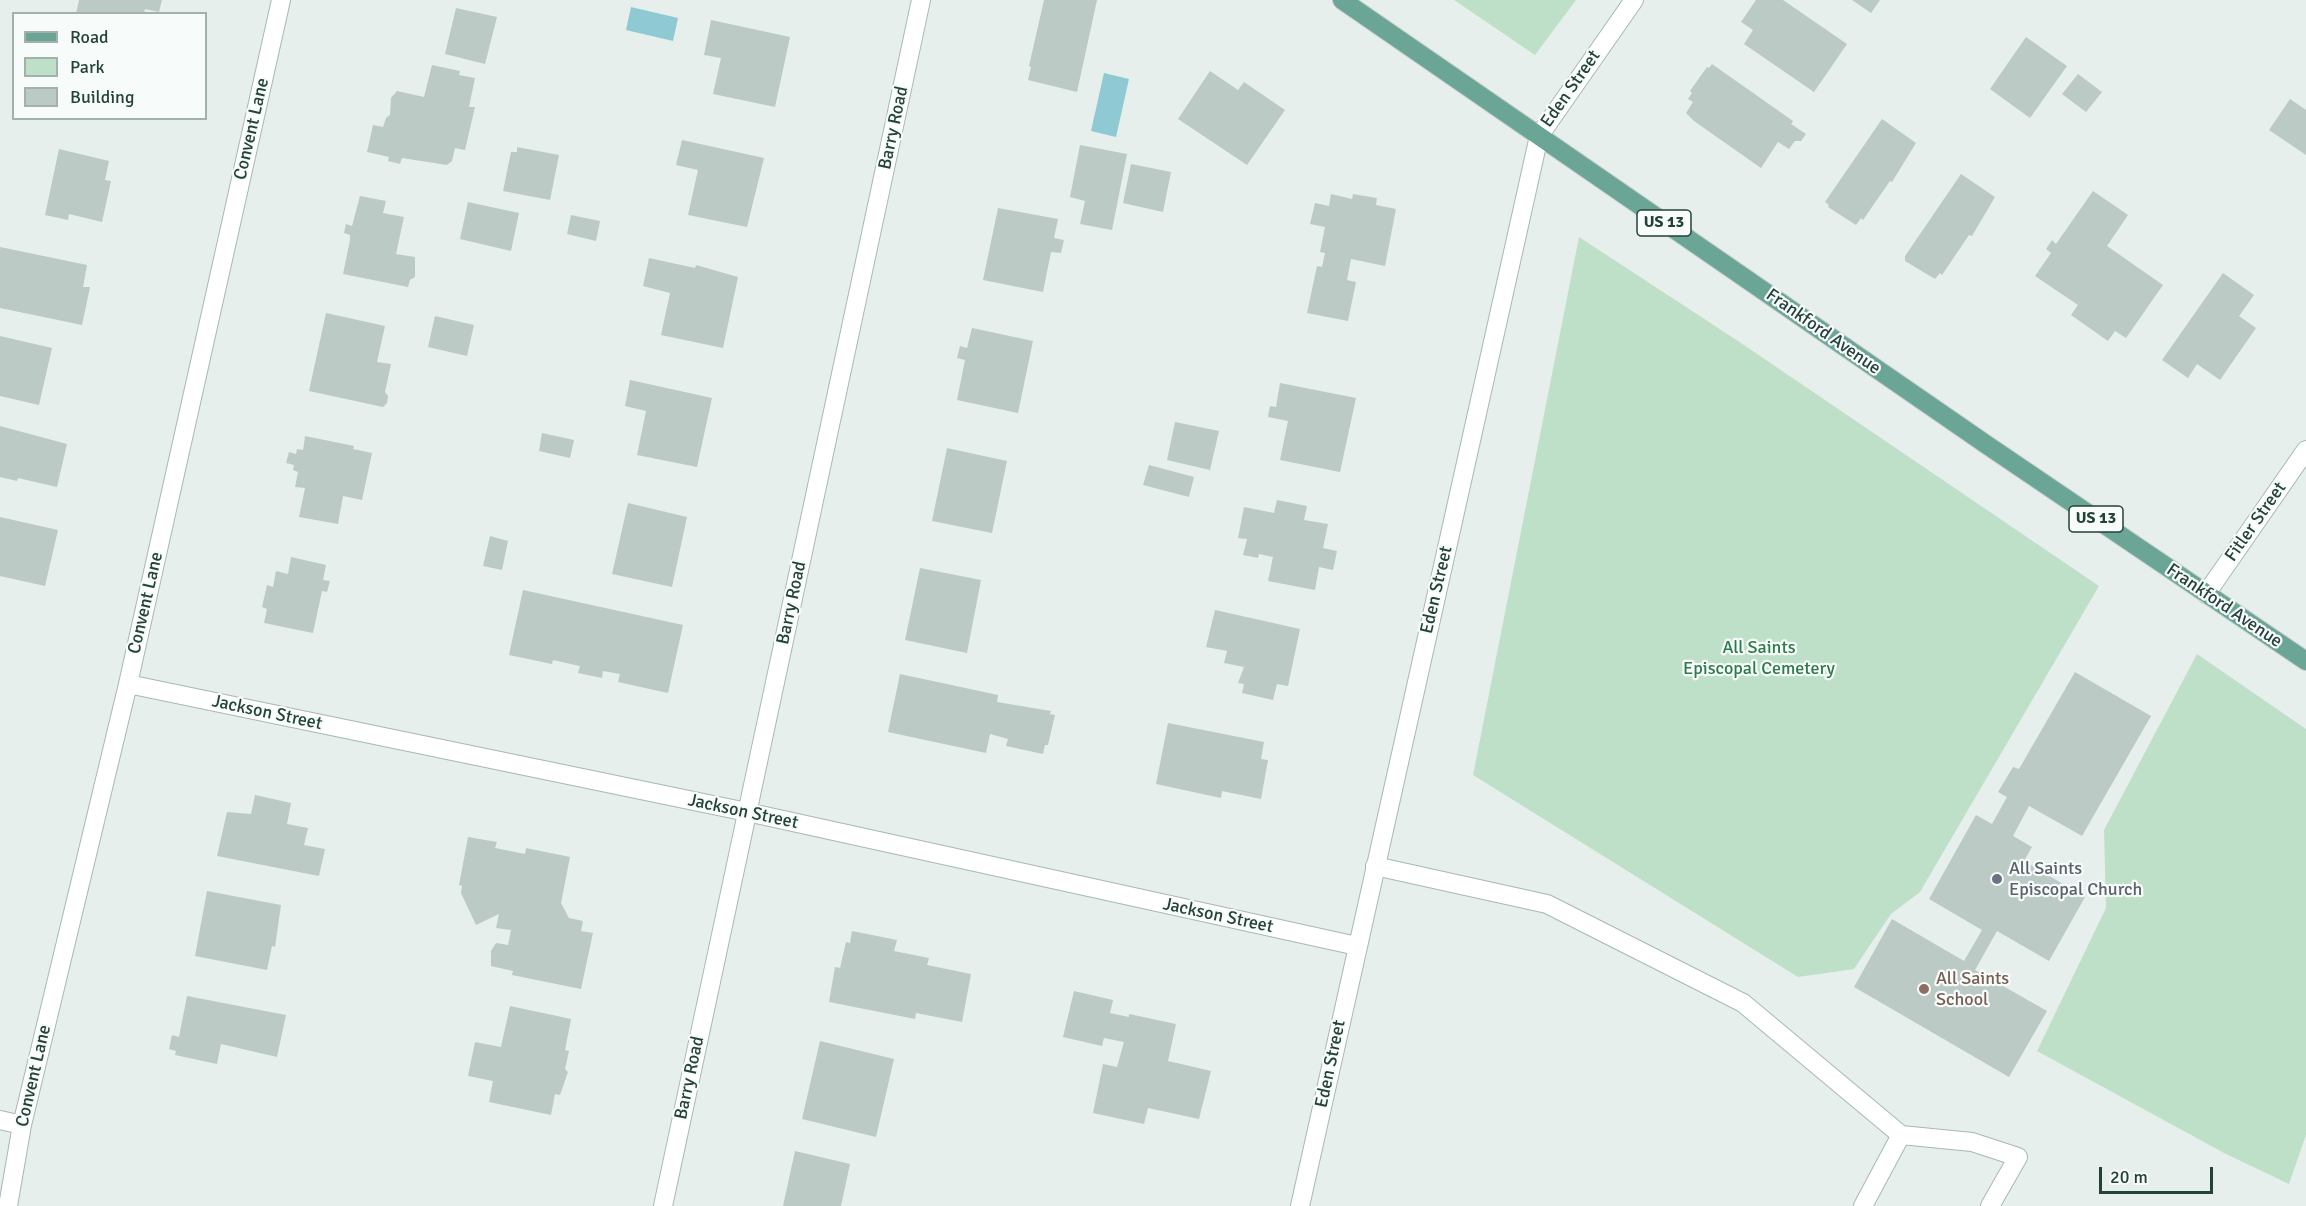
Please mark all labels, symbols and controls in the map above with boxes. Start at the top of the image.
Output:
legend [12,12,207,120]
text: Road [70,26,109,48]
street label: Eden Street [1537,46,1605,132]
text: Park [70,56,105,78]
street label: Convent Lane [230,76,274,182]
street label: Barry Road [875,84,913,172]
text: Building [70,86,134,108]
road number: US 13 [1637,210,1691,236]
street label: Frankford Avenue [1762,284,1884,380]
street label: Fitler Street [2221,478,2291,566]
road number: US 13 [2069,506,2123,532]
street label: Eden Street [1416,544,1458,636]
street label: Convent Lane [124,550,168,656]
street label: Barry Road [773,559,811,647]
street label: Frankford Avenue [2162,559,2286,653]
park label: All Saints Episcopal Cemetery [1683,637,1835,680]
street label: Jackson Street [210,691,324,735]
street label: Jackson Street [686,790,800,834]
place label: All Saints Episcopal Church [2009,858,2142,900]
marker: All Saints Episcopal Church [1990,872,2004,886]
street label: Jackson Street [1161,894,1275,938]
place label: All Saints School [1936,968,2009,1010]
marker: All Saints School [1917,982,1931,996]
street label: Eden Street [1311,1018,1351,1110]
street label: Convent Lane [12,1023,56,1129]
street label: Barry Road [671,1034,709,1122]
scale bar [2102,1155,2216,1193]
text: 20 m [2110,1166,2148,1188]

